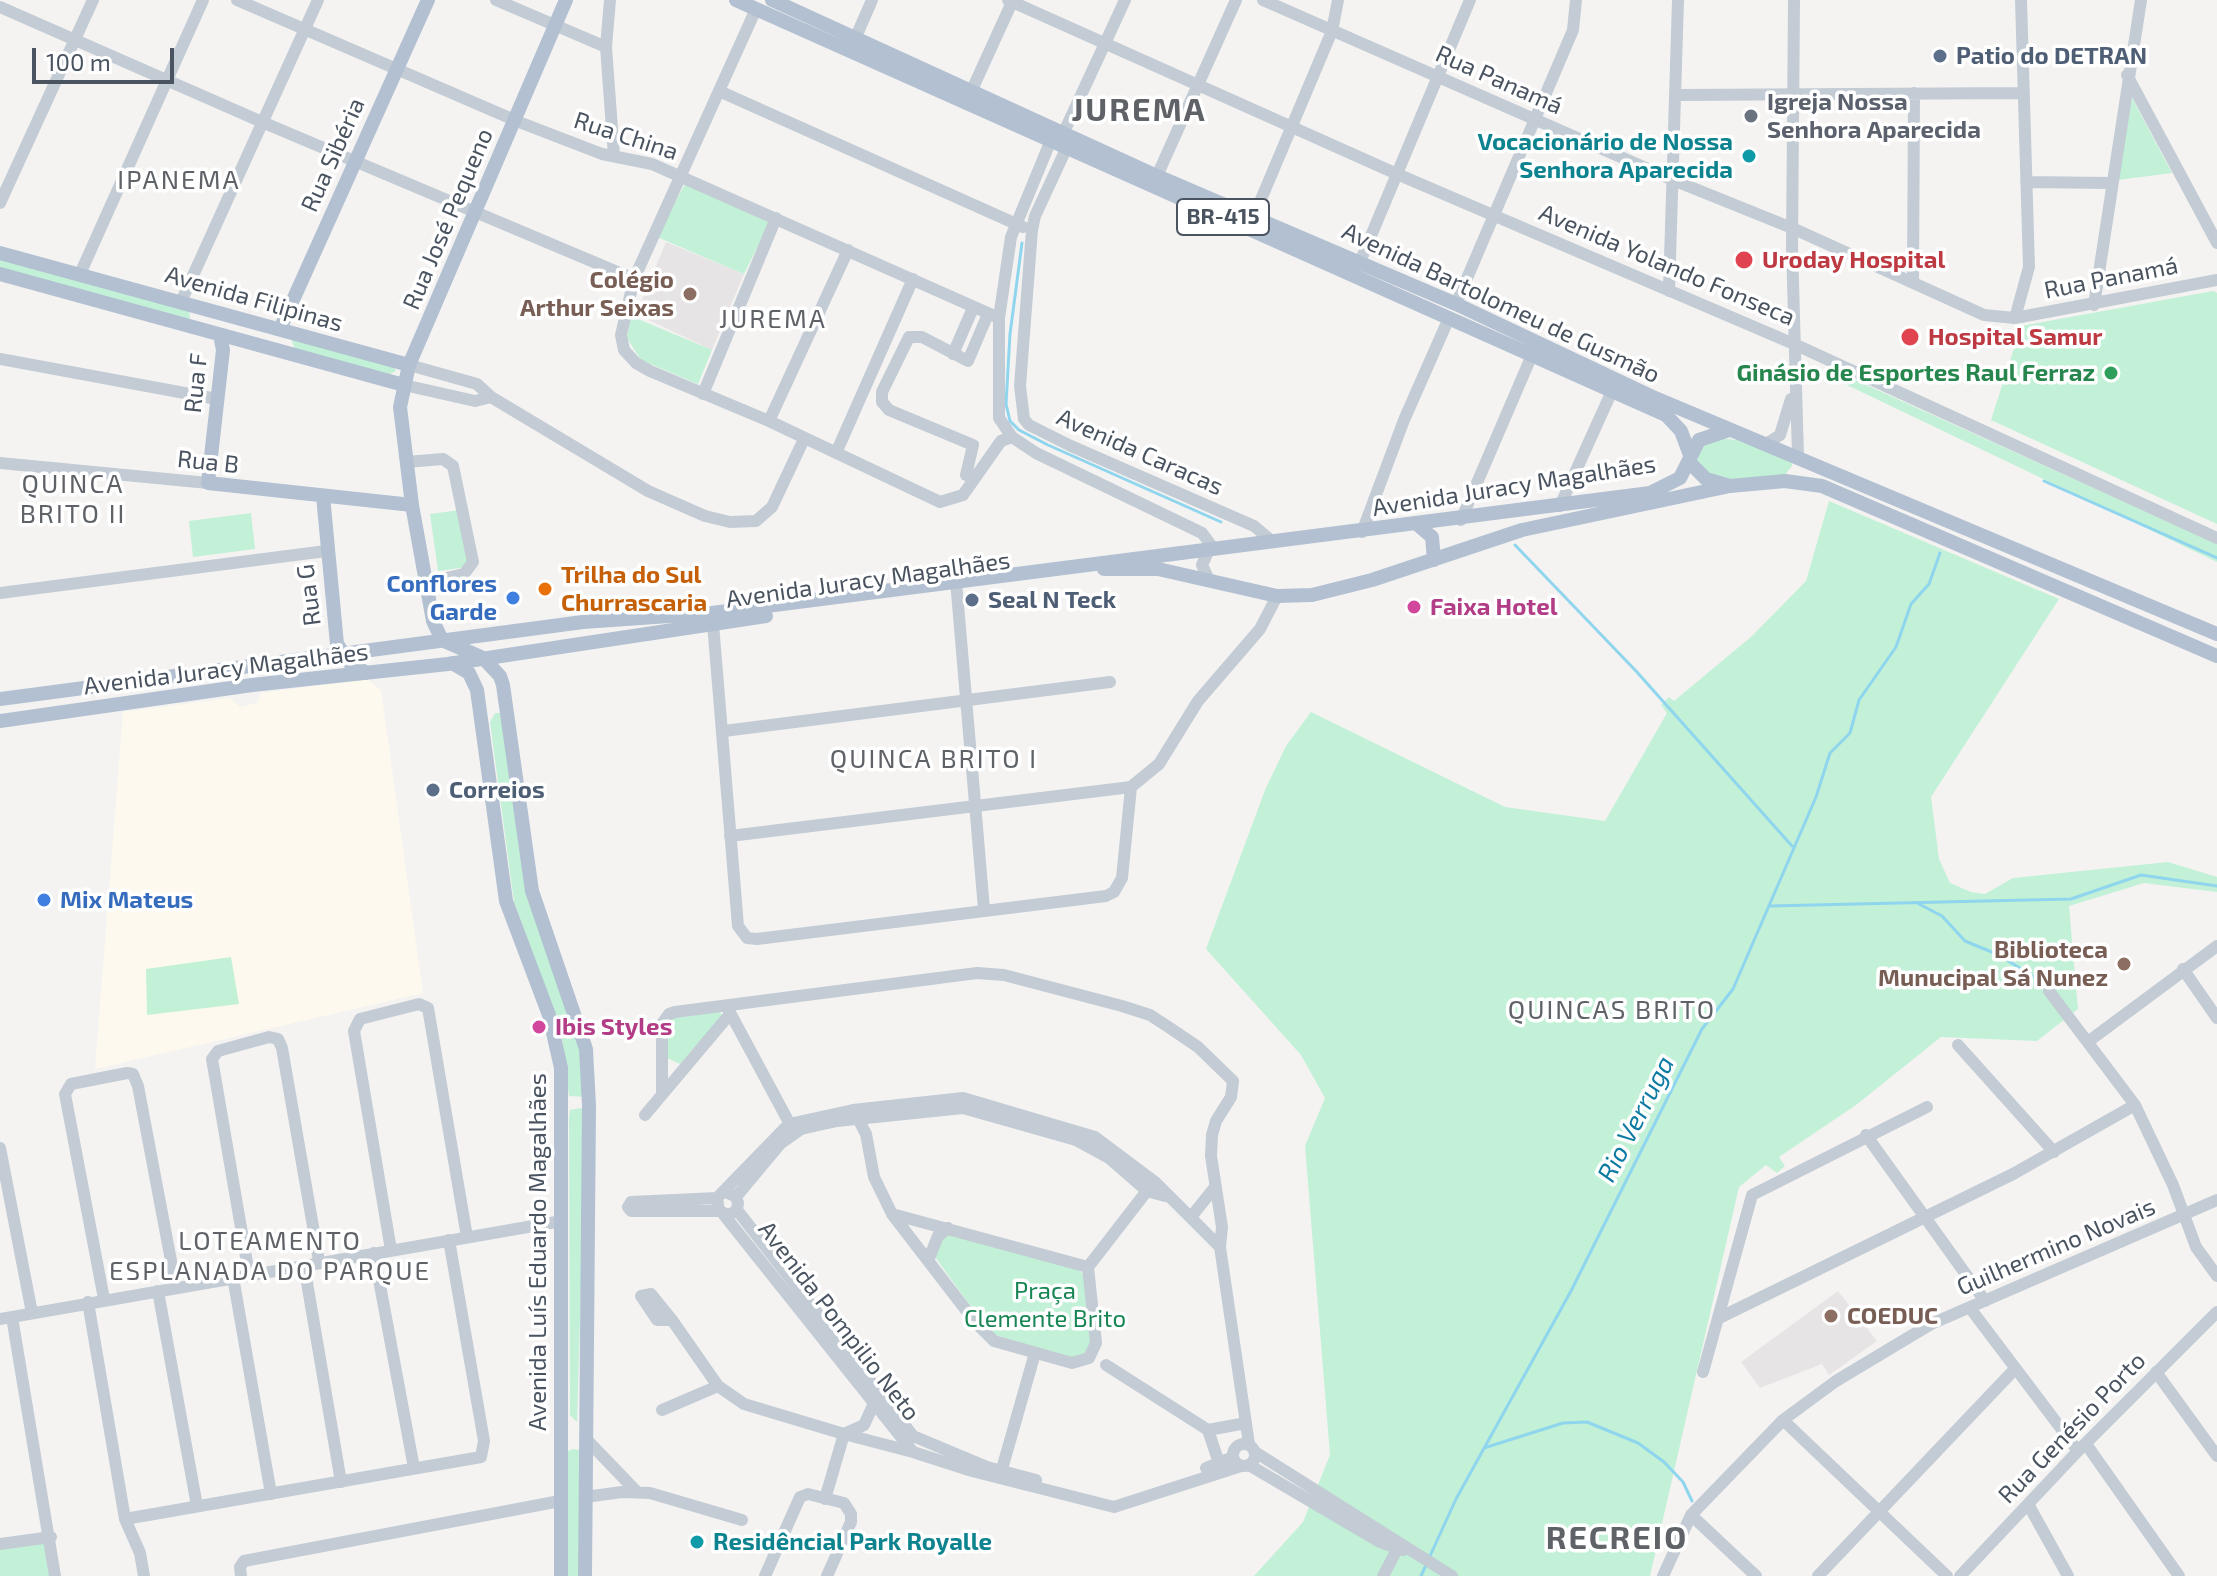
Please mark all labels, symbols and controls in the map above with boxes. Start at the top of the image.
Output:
scale bar [36,32,178,82]
street label: Rua Panamá [1431,39,1567,121]
place label: Patio do DETRAN [1956,42,2147,70]
text: 100 m [46,47,111,76]
marker: Patio do DETRAN [1931,47,1949,65]
place label: Igreja Nossa Senhora Aparecida [1767,88,1981,144]
district label: JUREMA [1071,91,1207,129]
street label: Rua Sibéria [295,94,371,216]
street label: Rua China [570,106,682,166]
marker: Igreja Nossa Senhora Aparecida [1742,107,1760,125]
street label: Rua José Pequeno [397,124,499,314]
place label: Vocacionário de Nossa Senhora Aparecida [1477,128,1733,184]
marker: Vocacionário de Nossa Senhora Aparecida [1740,147,1758,165]
district label: IPANEMA [117,164,241,196]
street label: Avenida Yolando Fonseca [1535,198,1799,332]
road number: BR-415 [1177,199,1269,235]
street label: Avenida Bartolomeu de Gusmão [1338,217,1664,389]
place label: Uroday Hospital [1762,246,1945,274]
marker: Uroday Hospital [1733,249,1755,271]
street label: Rua Panamá [2042,251,2180,305]
street label: Avenida Filipinas [162,260,346,338]
place label: Colégio Arthur Seixas [520,266,674,322]
marker: Colégio Arthur Seixas [681,285,699,303]
district label: JUREMA [719,303,827,335]
place label: Hospital Samur [1928,323,2102,351]
marker: Hospital Samur [1899,326,1921,348]
street label: Rua F [179,352,213,414]
place label: Ginásio de Esportes Raul Ferraz [1736,359,2095,387]
marker: Ginásio de Esportes Raul Ferraz [2102,364,2120,382]
street label: Avenida Caracas [1052,402,1228,502]
street label: Rua B [176,444,240,480]
street label: Avenida Juracy Magalhães [1370,449,1658,523]
district label: QUINCA BRITO II [20,468,126,530]
street label: Avenida Juracy Magalhães [724,546,1012,614]
place label: Trilha do Sul Churrascaria [561,561,707,617]
street label: Rua G [291,562,327,628]
place label: Conflores Garde [387,570,497,626]
marker: Trilha do Sul Churrascaria [536,580,554,598]
place label: Seal N Teck [988,586,1116,614]
marker: Conflores Garde [504,589,522,607]
marker: Seal N Teck [963,591,981,609]
place label: Faixa Hotel [1430,593,1558,621]
marker: Faixa Hotel [1405,598,1423,616]
street label: Avenida Juracy Magalhães [82,637,370,701]
district label: QUINCA BRITO I [830,743,1038,775]
place label: Correios [449,776,545,804]
marker: Correios [424,781,442,799]
place label: Mix Mateus [60,886,193,914]
marker: Mix Mateus [35,891,53,909]
place label: Biblioteca Munucipal Sá Nunez [1878,936,2108,992]
marker: Biblioteca Munucipal Sá Nunez [2115,955,2133,973]
district label: QUINCAS BRITO [1508,994,1716,1026]
place label: Ibis Styles [555,1013,672,1041]
marker: Ibis Styles [530,1018,548,1036]
water label: Rio Verruga [1591,1051,1681,1187]
street label: Avenida Luís Eduardo Magalhães [524,1073,552,1431]
street label: Guilhermino Novais [1953,1192,2159,1302]
street label: Avenida Pompilio Neto [752,1215,926,1427]
district label: LOTEAMENTO ESPLANADA DO PARQUE [109,1225,431,1286]
park label: Praça Clemente Brito [964,1277,1126,1333]
place label: COEDUC [1847,1302,1938,1330]
marker: COEDUC [1822,1307,1840,1325]
street label: Rua Genésio Porto [1993,1346,2151,1510]
district label: RECREIO [1546,1519,1688,1557]
place label: Residêncial Park Royalle [713,1528,992,1556]
marker: Residêncial Park Royalle [688,1533,706,1551]

